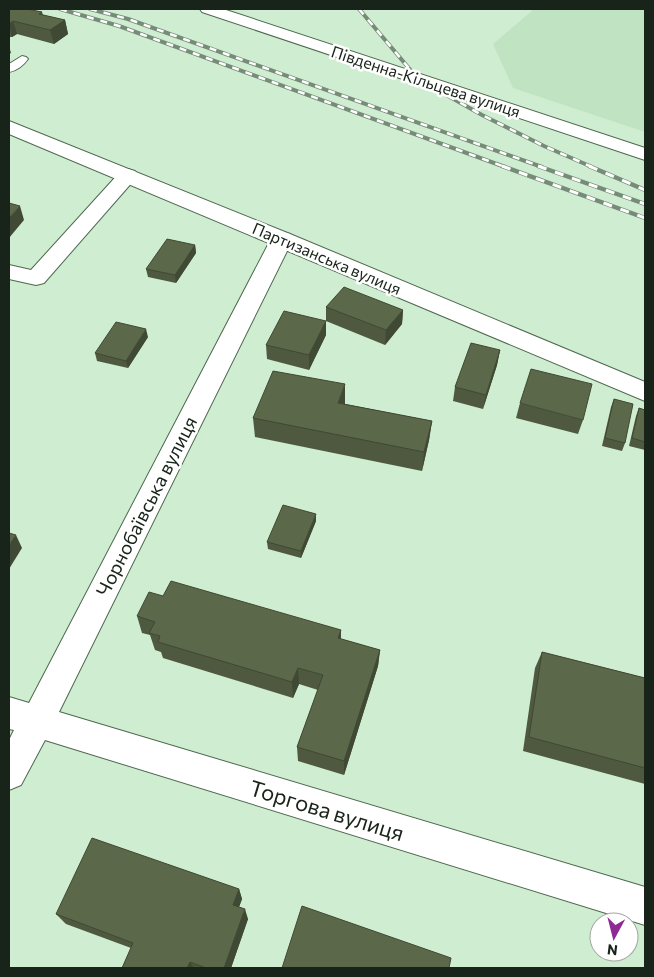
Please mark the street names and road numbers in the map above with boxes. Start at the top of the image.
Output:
street label: Південна-Кільцева вулиця [329,41,523,121]
street label: Партизанська вулиця [250,218,404,298]
street label: Чорнобаївська вулиця [91,412,201,600]
street label: Торгова вулиця [246,774,408,846]

